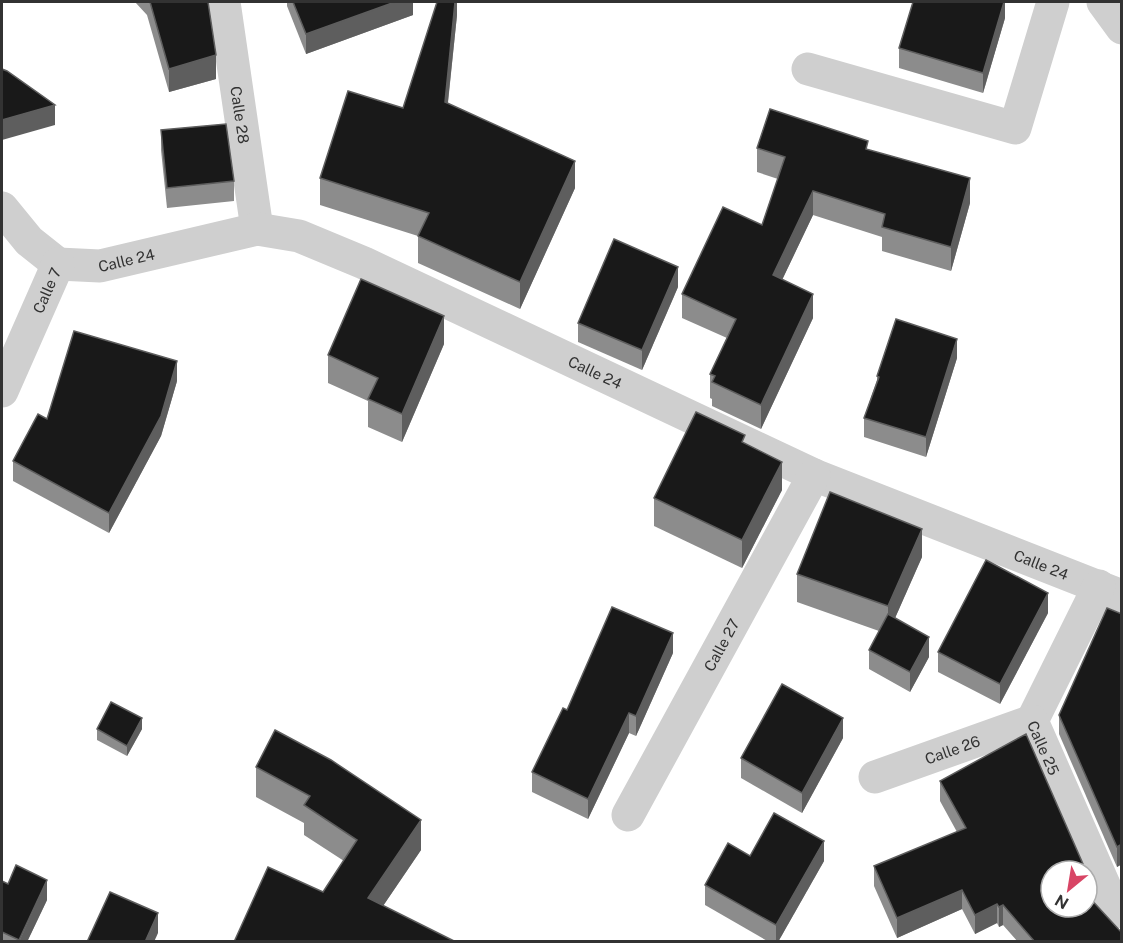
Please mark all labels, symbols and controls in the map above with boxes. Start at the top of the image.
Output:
street label: Calle 28 [228,85,253,145]
street label: Calle 24 [96,245,156,275]
street label: Calle 7 [29,265,64,316]
street label: Calle 24 [566,352,625,392]
street label: Calle 24 [1011,546,1071,583]
street label: Calle 27 [700,616,742,674]
street label: Calle 25 [1024,718,1063,778]
street label: Calle 26 [922,732,982,767]
north arrow [1039,859,1099,919]
text: N [1052,890,1072,913]

